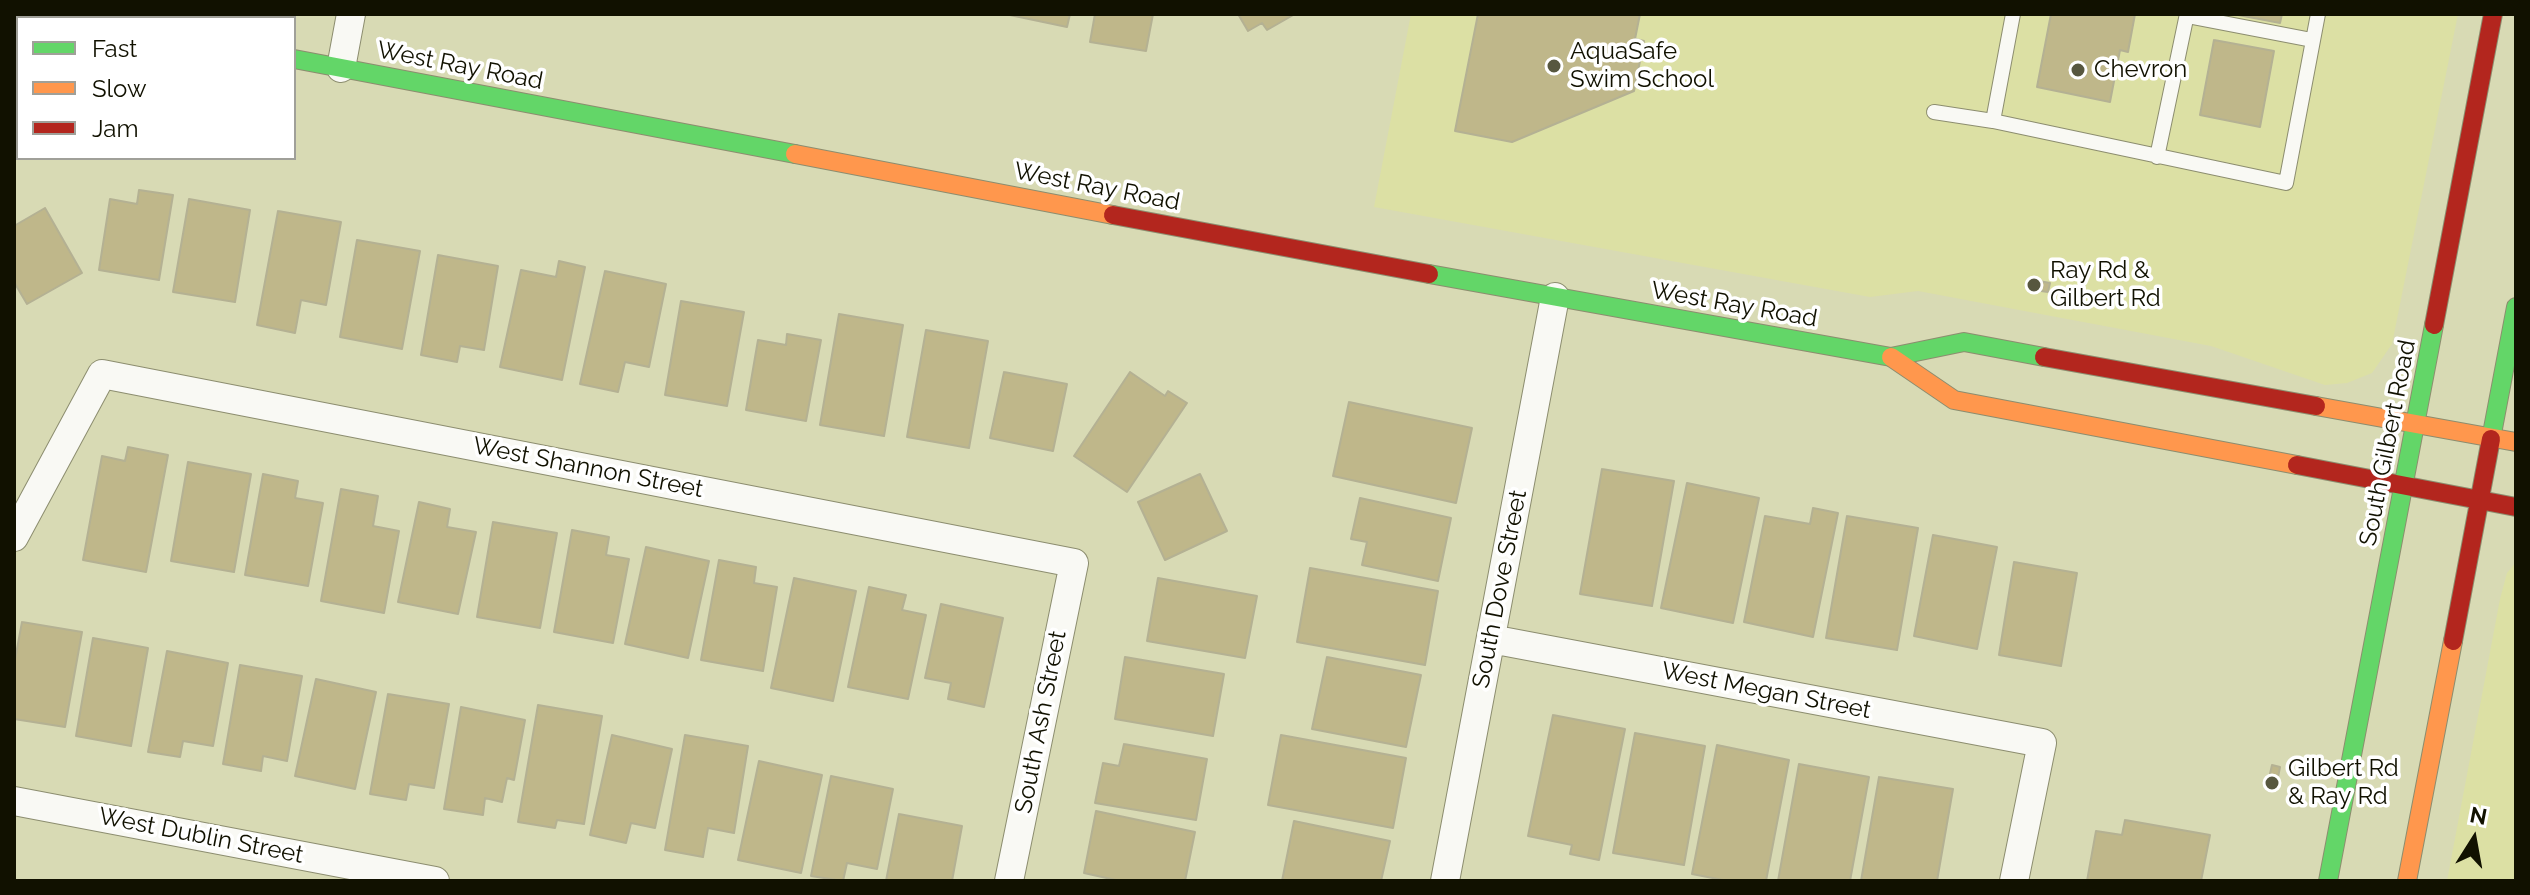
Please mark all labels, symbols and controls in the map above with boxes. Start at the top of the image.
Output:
legend [16,16,296,160]
text: Fast [92,34,137,63]
street label: West Ray Road [375,36,545,96]
place label: AquaSafe Swim School [1570,38,1714,94]
place label: Chevron [2094,56,2187,84]
marker: AquaSafe Swim School [1545,57,1563,75]
marker: Chevron [2069,61,2087,79]
text: Slow [92,74,146,103]
text: Jam [92,114,138,143]
street label: West Ray Road [1012,157,1182,217]
place label: Ray Rd & Gilbert Rd [2050,257,2161,313]
street label: West Ray Road [1649,276,1819,334]
marker: Ray Rd & Gilbert Rd [2025,276,2043,294]
street label: South Gilbert Road [2354,338,2422,548]
street label: West Shannon Street [470,432,706,504]
street label: South Dove Street [1467,487,1533,691]
street label: South Ash Street [1009,628,1073,816]
street label: West Megan Street [1659,657,1873,725]
place label: Gilbert Rd & Ray Rd [2288,755,2399,811]
marker: Gilbert Rd & Ray Rd [2263,774,2281,792]
north arrow [2434,799,2514,879]
text: N [2468,801,2489,830]
street label: West Dublin Street [96,802,306,870]

